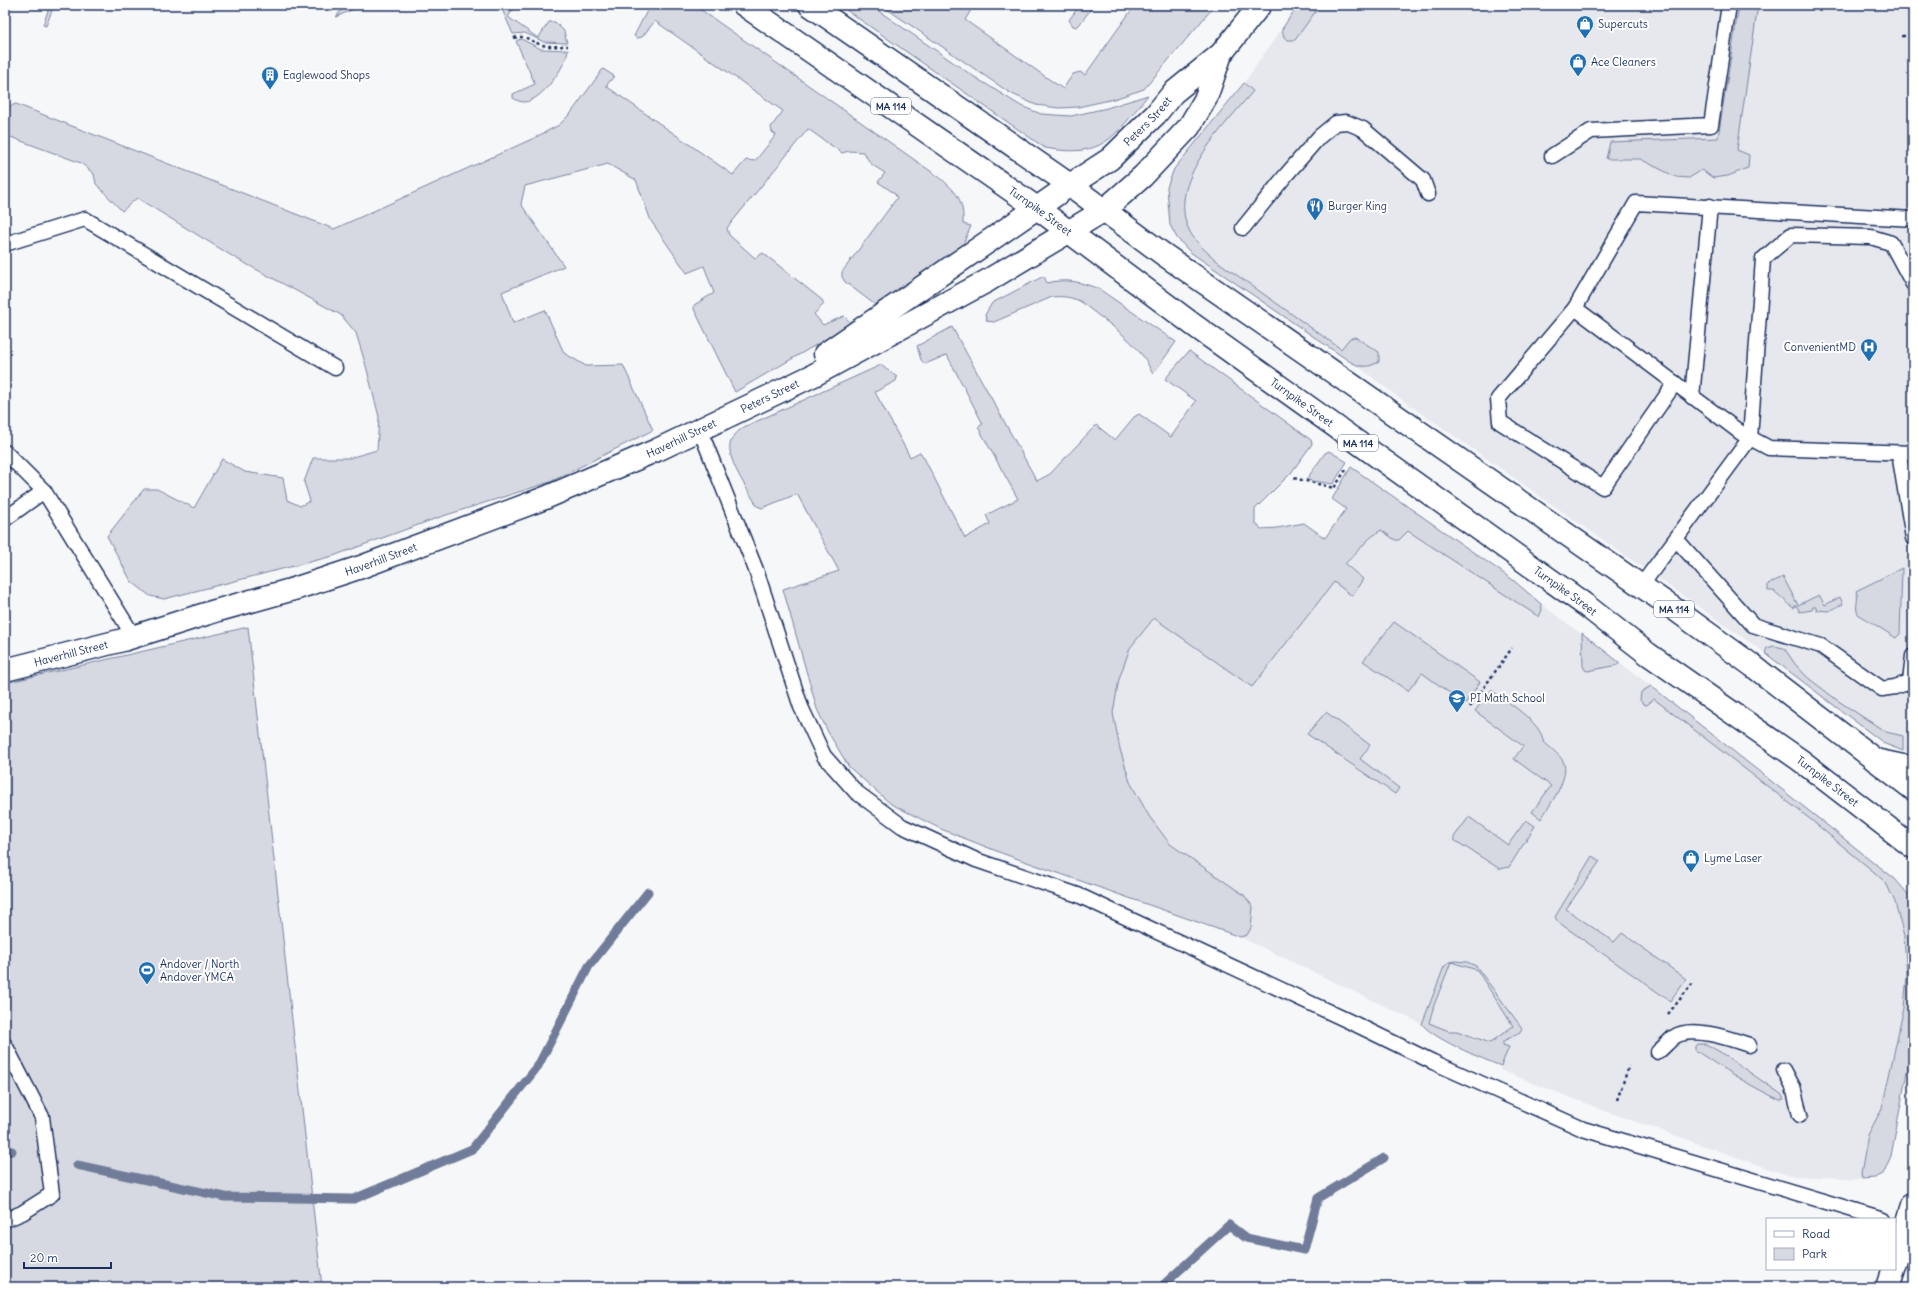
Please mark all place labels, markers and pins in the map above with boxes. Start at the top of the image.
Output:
shop icon: Supercuts [1575,14,1595,39]
place label: Supercuts [1598,17,1648,31]
shop icon: Ace Cleaners [1568,52,1588,77]
place label: Ace Cleaners [1591,55,1656,69]
building icon: Eaglewood Shops [260,65,280,90]
place label: Eaglewood Shops [283,68,370,82]
restaurant icon: Burger King [1305,196,1325,221]
place label: Burger King [1328,199,1387,213]
hospital icon: ConvenientMD [1859,337,1879,362]
place label: ConvenientMD [1784,340,1856,354]
school or university icon: PI Math School [1447,688,1467,713]
place label: PI Math School [1470,691,1545,705]
shop icon: Lyme Laser [1681,848,1701,873]
place label: Lyme Laser [1704,851,1762,865]
place label: Andover / North Andover YMCA [160,957,239,984]
sports icon: Andover / North Andover YMCA [137,960,157,985]

